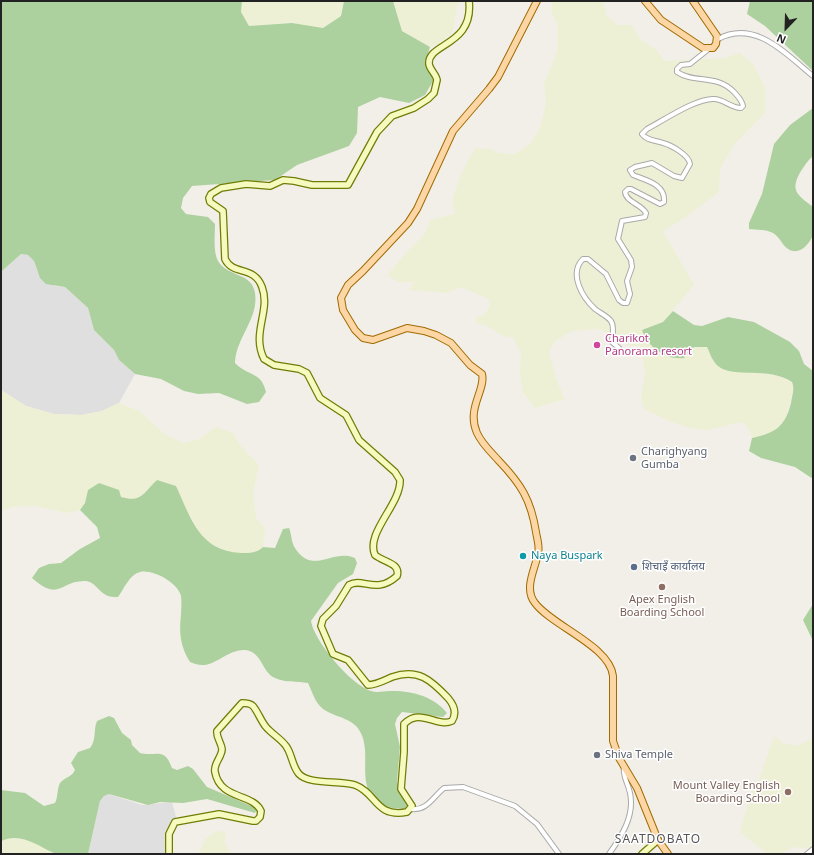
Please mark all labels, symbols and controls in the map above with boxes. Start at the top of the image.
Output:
north arrow [766,8,806,48]
text: N [774,31,788,48]
place label: Charikot Panorama resort [605,332,692,358]
marker: Charikot Panorama resort [592,340,602,350]
place label: Charighyang Gumba [641,445,707,471]
marker: Charighyang Gumba [628,453,638,463]
place label: Naya Buspark [531,549,603,563]
marker: Naya Buspark [518,551,528,561]
place label: शिचाइँ कार्यालय [642,560,705,574]
marker: शिचाइँ कार्यालय [629,562,639,572]
marker: Apex English Boarding School [657,582,667,592]
place label: Apex English Boarding School [620,593,704,619]
place label: Shiva Temple [605,748,673,762]
marker: Shiva Temple [592,750,602,760]
place label: Mount Valley English Boarding School [673,779,780,805]
marker: Mount Valley English Boarding School [783,787,793,797]
district label: SAATDOBATO [615,833,701,847]

